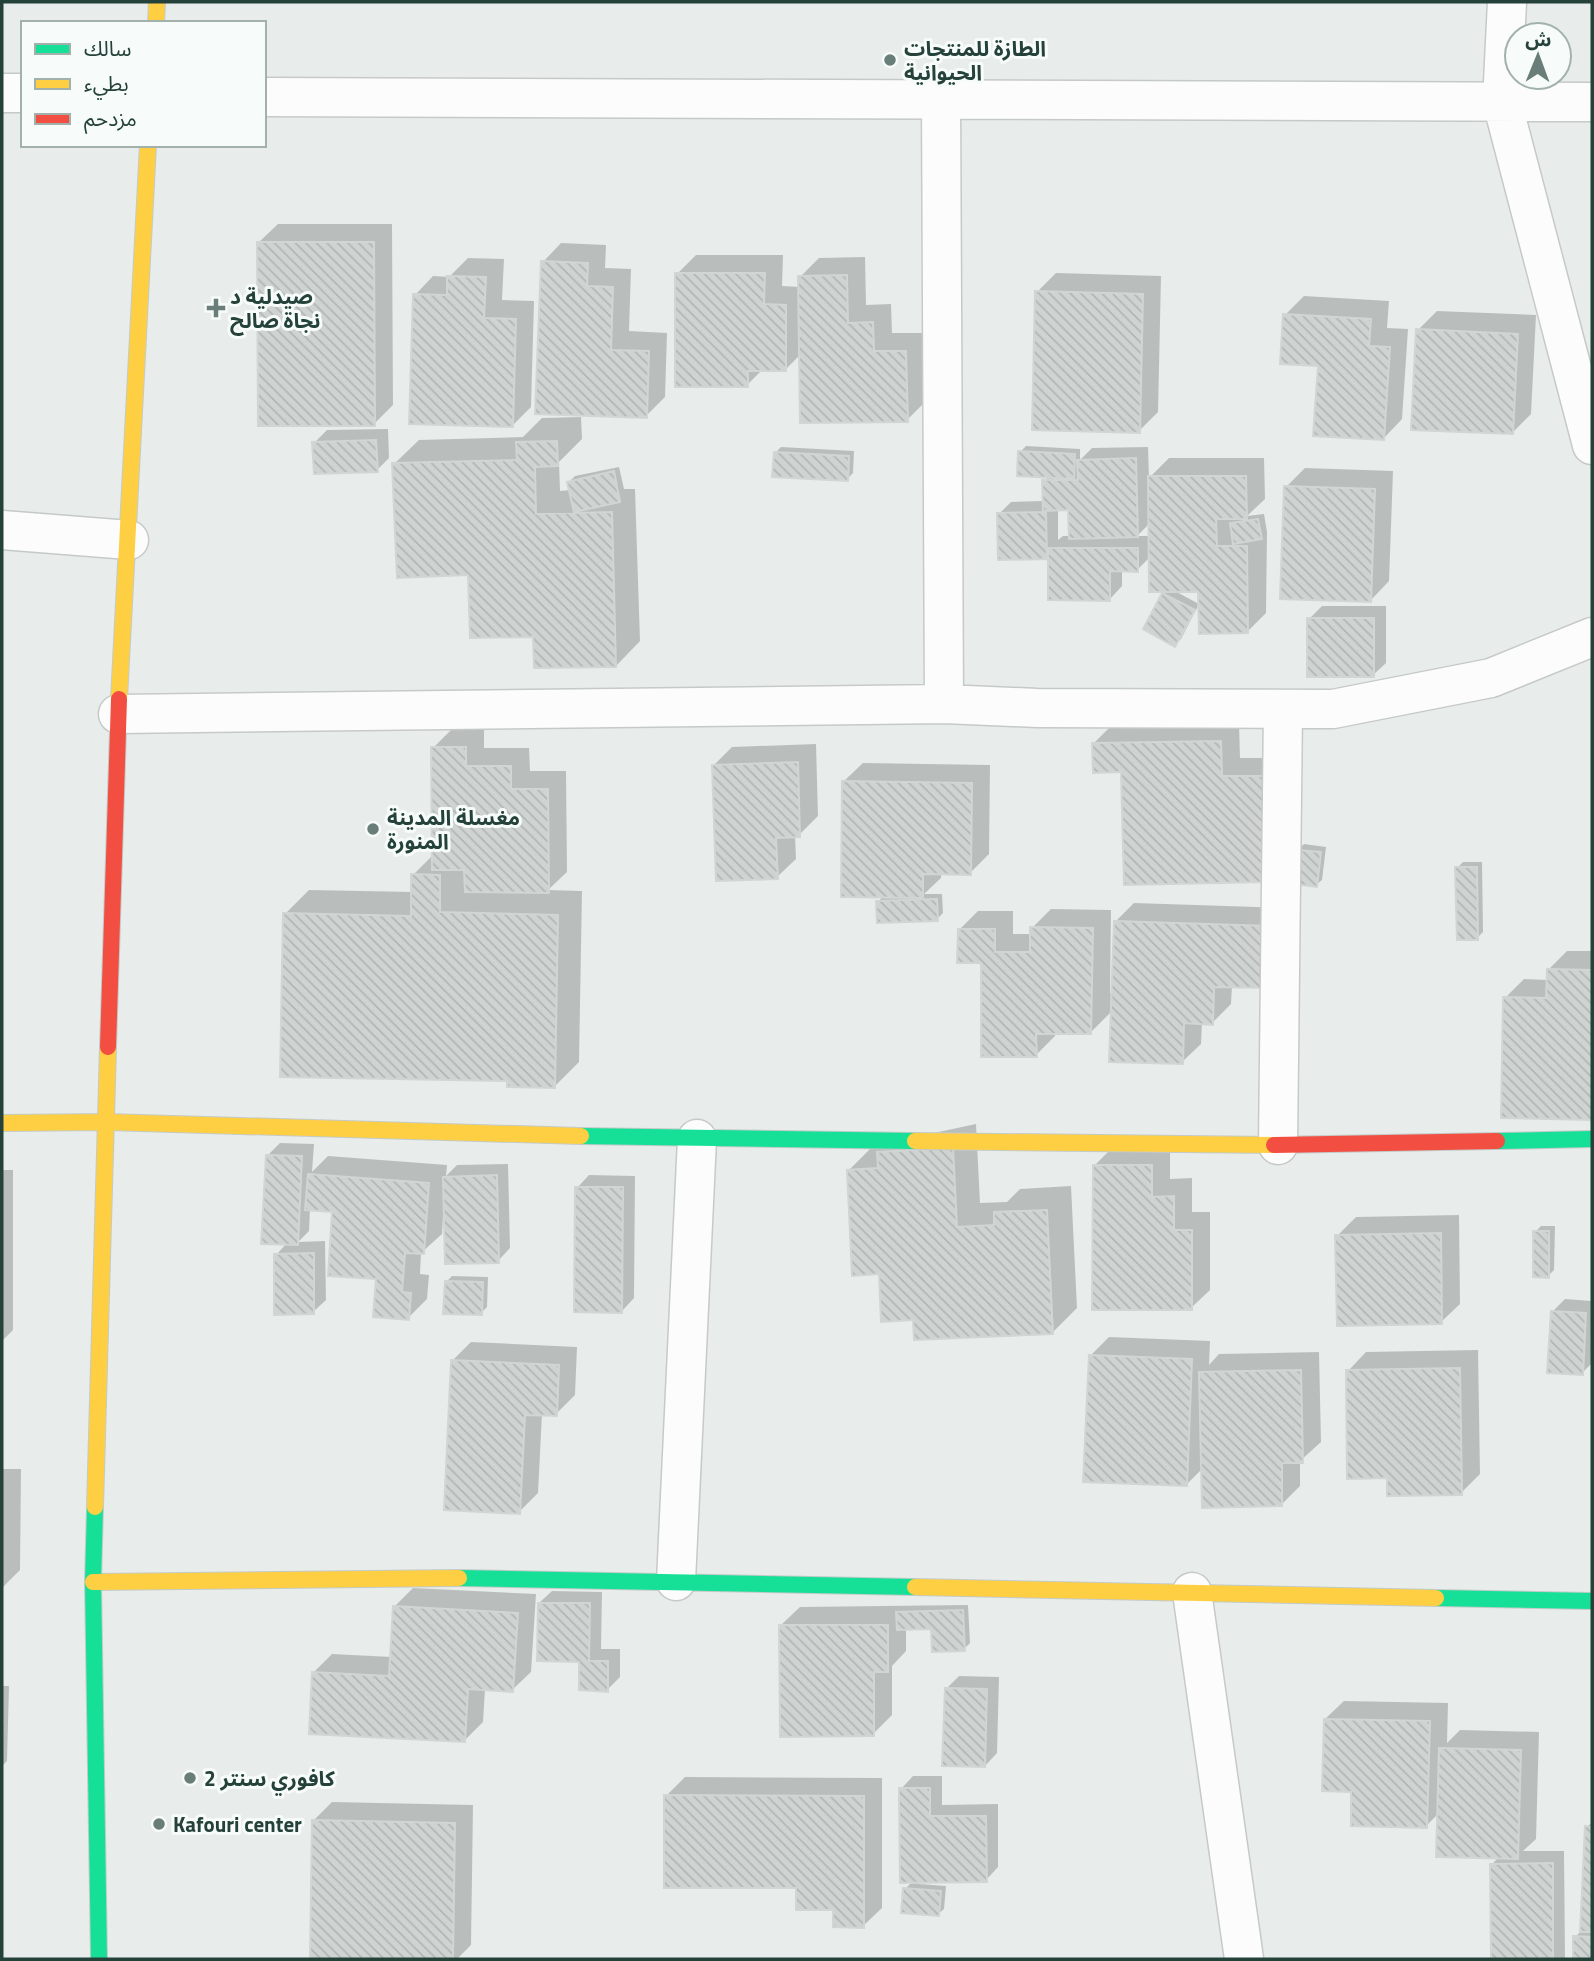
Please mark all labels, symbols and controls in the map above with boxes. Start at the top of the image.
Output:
legend [21,21,266,147]
north arrow [1503,21,1573,91]
text: ش [1525,24,1552,53]
text: سالك [84,32,131,64]
place label: الطازة للمنتجات الحيوانية [904,32,1046,88]
marker: الطازة للمنتجات الحيوانية [882,52,898,68]
text: بطيء [84,67,129,100]
text: مزدحم [84,102,137,134]
place label: صيدلية د نجاة صالح [230,280,320,336]
marker: صيدلية د نجاة صالح [208,300,224,316]
place label: مغسلة المدينة المنورة [387,801,520,857]
marker: مغسلة المدينة المنورة [365,821,381,837]
place label: كافوري سنتر 2 [204,1762,335,1796]
marker: كافوري سنتر 2 [182,1770,198,1786]
place label: Kafouri center [173,1808,302,1840]
marker: Kafouri center [151,1816,167,1832]

